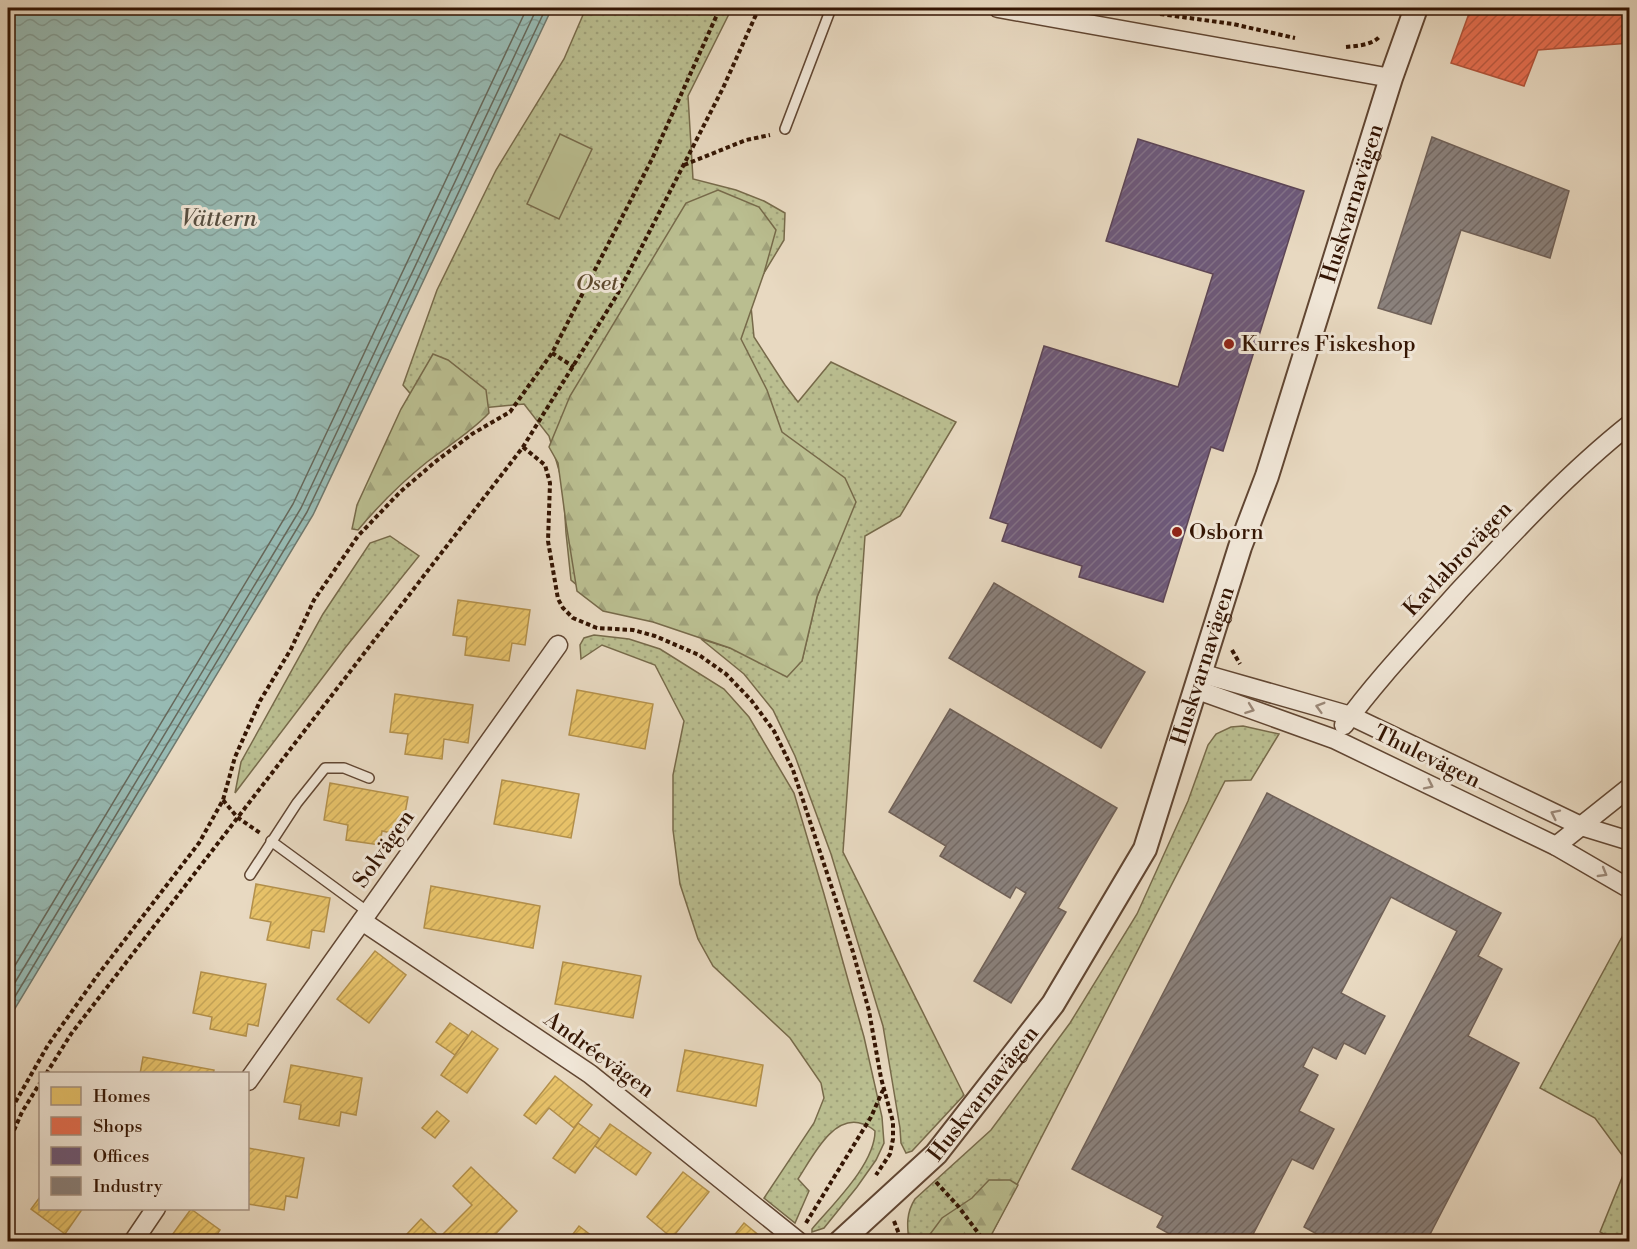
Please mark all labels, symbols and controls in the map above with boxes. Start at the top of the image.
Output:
street label: Huskvarnavägen [1315,121,1389,286]
water label: Vättern [181,204,257,234]
park label: Oset [576,270,619,297]
place label: Kurres Fiskeshop [1241,331,1416,358]
marker: Kurres Fiskeshop [1222,337,1236,351]
street label: Kavlabrovägen [1398,496,1518,622]
place label: Osborn [1189,519,1264,546]
marker: Osborn [1170,525,1184,539]
street label: Huskvarnavägen [1165,583,1240,748]
one-way arrow [1244,701,1255,714]
one-way arrow [1316,702,1326,714]
street label: Thulevägen [1369,720,1485,794]
one-way arrow [1423,778,1434,789]
street label: Solvägen [347,805,421,893]
one-way arrow [1550,809,1561,821]
one-way arrow [1597,866,1607,878]
street label: Andréevägen [538,1005,659,1104]
street label: Huskvarnavägen [922,1020,1044,1167]
legend [39,1072,249,1210]
text: Homes [93,1085,150,1108]
text: Shops [93,1115,143,1138]
text: Offices [93,1145,149,1168]
text: Industry [93,1175,163,1198]

